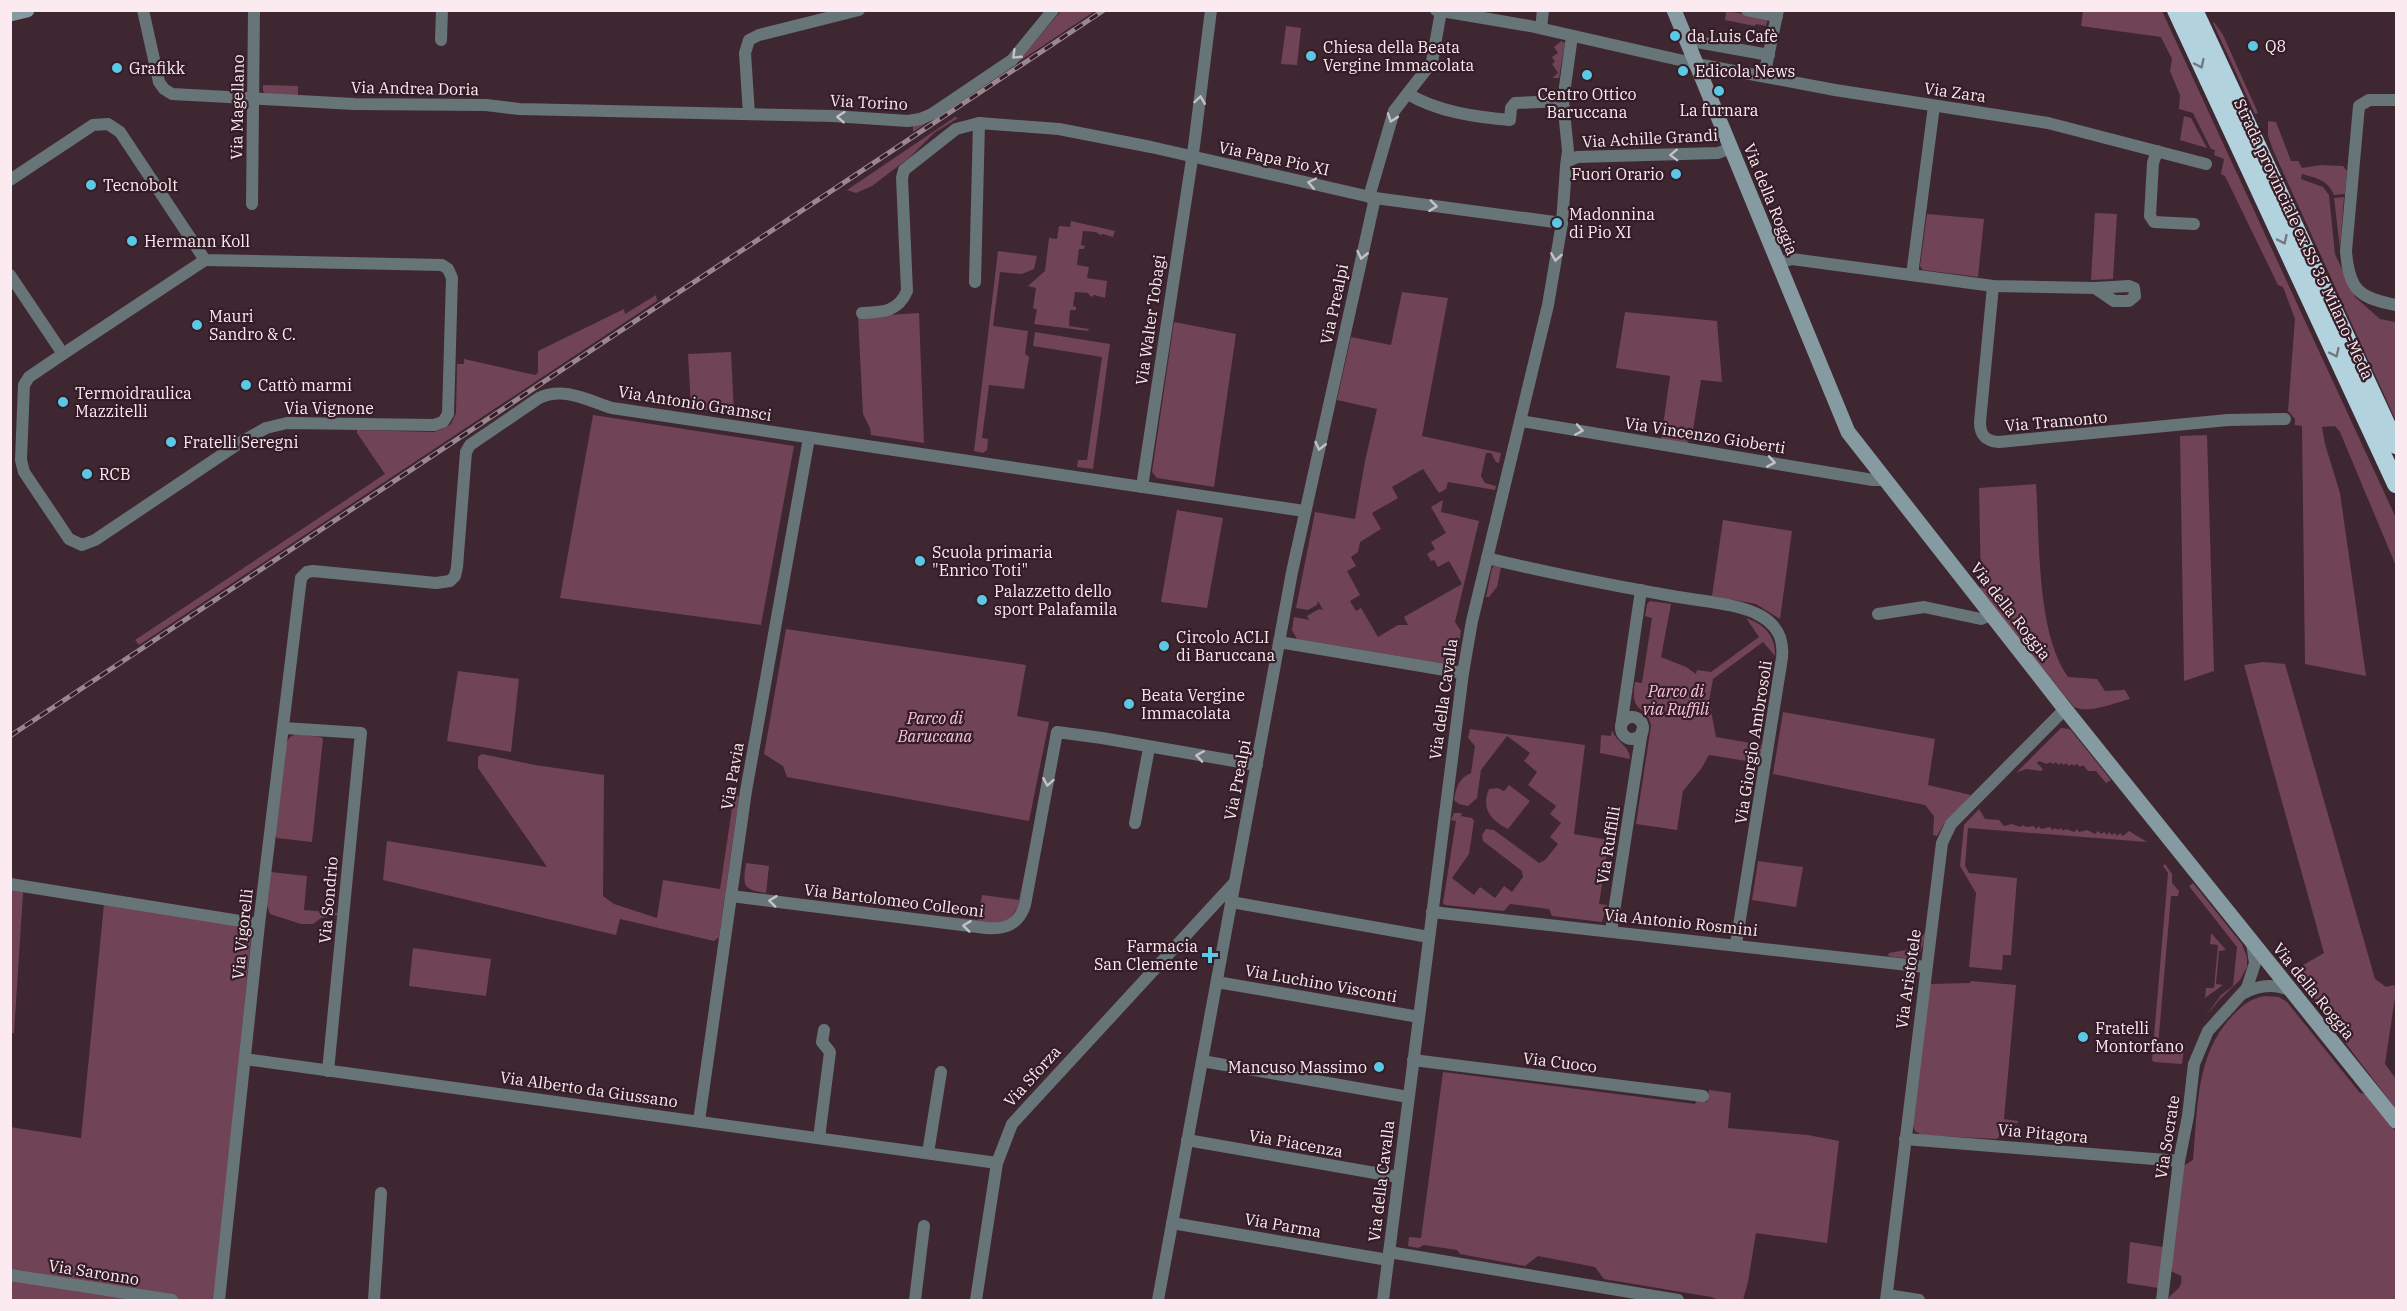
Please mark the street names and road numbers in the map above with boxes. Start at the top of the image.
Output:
street label: Via Magellano [226,54,248,160]
street label: Via Andrea Doria [351,77,480,99]
street label: Via Zara [1923,78,1988,106]
street label: Via Torino [830,90,908,114]
street label: Strada provinciale ex SS 35 Milano-Meda [2230,95,2378,383]
street label: Via Achille Grandi [1581,124,1719,152]
street label: Via Papa Pio XI [1217,136,1331,180]
street label: Via della Roggia [1739,140,1803,258]
street label: Via Walter Tobagi [1131,253,1169,387]
street label: Via Prealpi [1316,262,1352,346]
street label: Via Antonio Gramsci [617,381,773,425]
street label: Via Vignone [284,398,374,418]
street label: Via Tramonto [2004,407,2108,435]
street label: Via Vincenzo Gioberti [1623,412,1787,458]
street label: Via della Roggia [1967,558,2056,664]
street label: Via della Cavalla [1425,637,1461,761]
street label: Via Giorgio Ambrosoli [1730,659,1776,825]
street label: Via Prealpi [1219,738,1255,822]
street label: Via Pavia [716,740,748,811]
street label: Via Ruffilli [1592,805,1624,885]
street label: Via Sondrio [314,856,342,944]
street label: Via Bartolomeo Colleoni [803,879,985,921]
street label: Via Vigorelli [227,888,257,980]
street label: Via Antonio Rosmini [1603,904,1759,940]
street label: Via Aristotele [1891,928,1925,1030]
street label: Via della Roggia [2269,939,2359,1044]
street label: Via Luchino Visconti [1243,960,1399,1006]
street label: Via Sforza [999,1041,1065,1111]
street label: Via Cuoco [1522,1048,1598,1076]
street label: Via Alberto da Giussano [499,1067,679,1111]
street label: Via Socrate [2151,1094,2183,1180]
street label: Via della Cavalla [1364,1119,1398,1243]
street label: Via Pitagora [1997,1119,2089,1147]
street label: Via Piacenza [1247,1125,1345,1161]
street label: Via Parma [1243,1208,1323,1242]
street label: Via Saronno [47,1255,141,1289]

